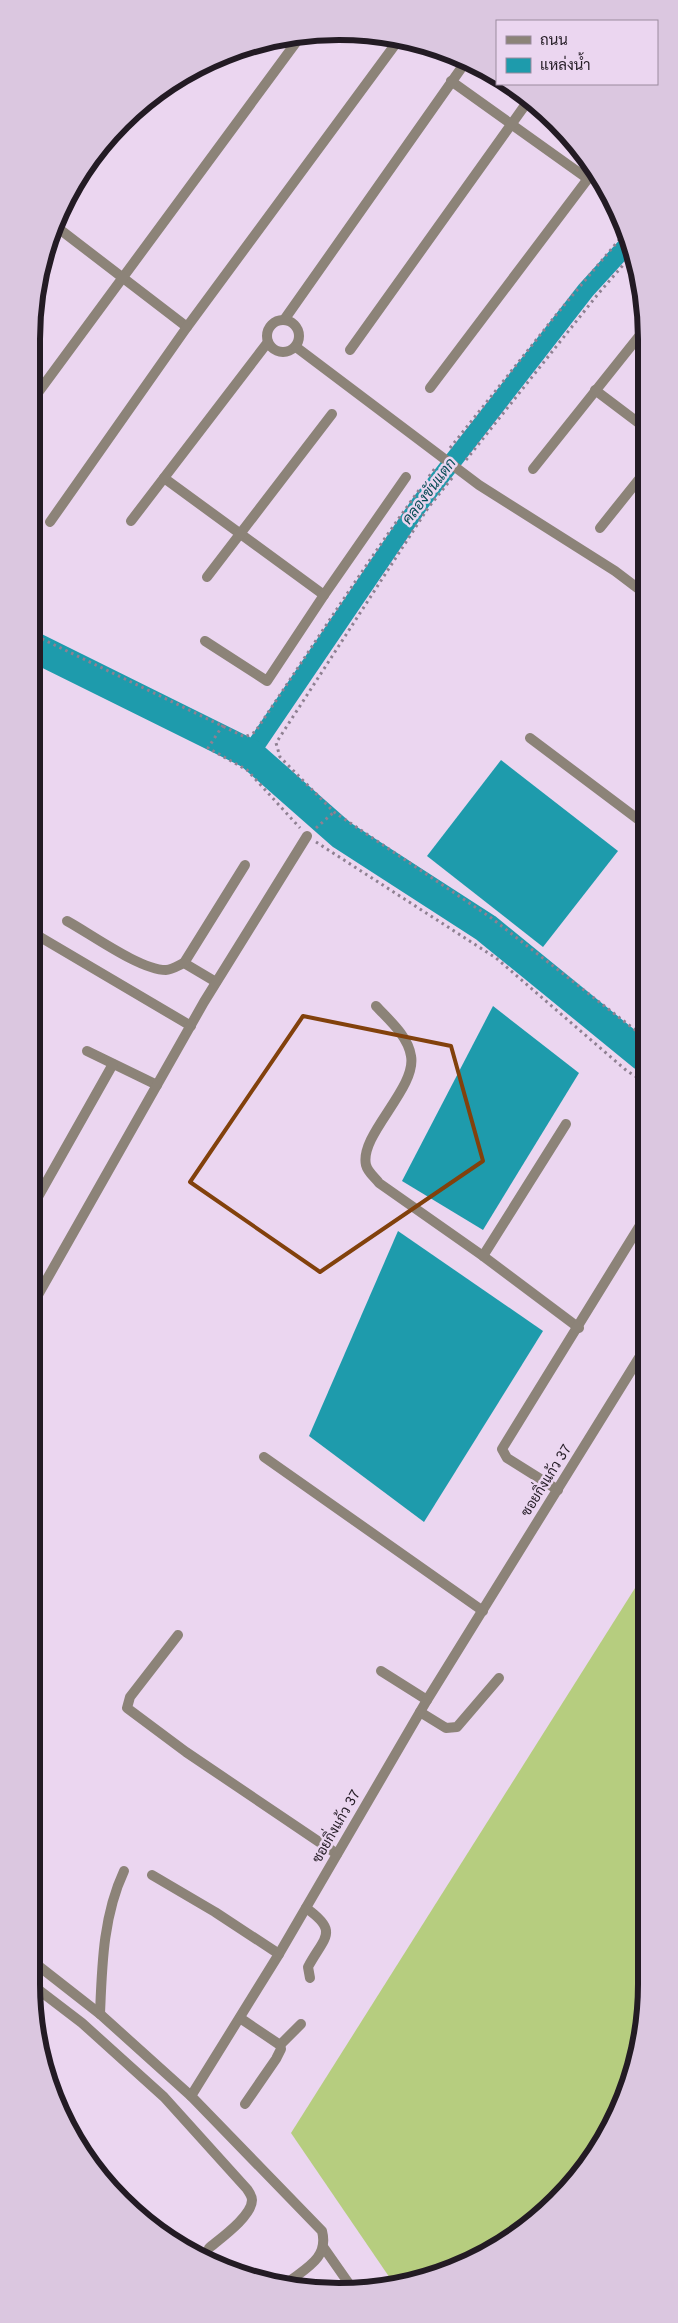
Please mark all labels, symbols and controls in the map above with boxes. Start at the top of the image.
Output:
legend [496,20,658,85]
text: ถนน [540,32,568,51]
text: แหล่งน้ำ [540,52,591,76]
water label: คลองขันแตก [398,454,461,529]
street label: ซอยกิ่งแก้ว 37 [515,1440,576,1520]
street label: ซอยกิ่งแก้ว 37 [305,1785,365,1867]

